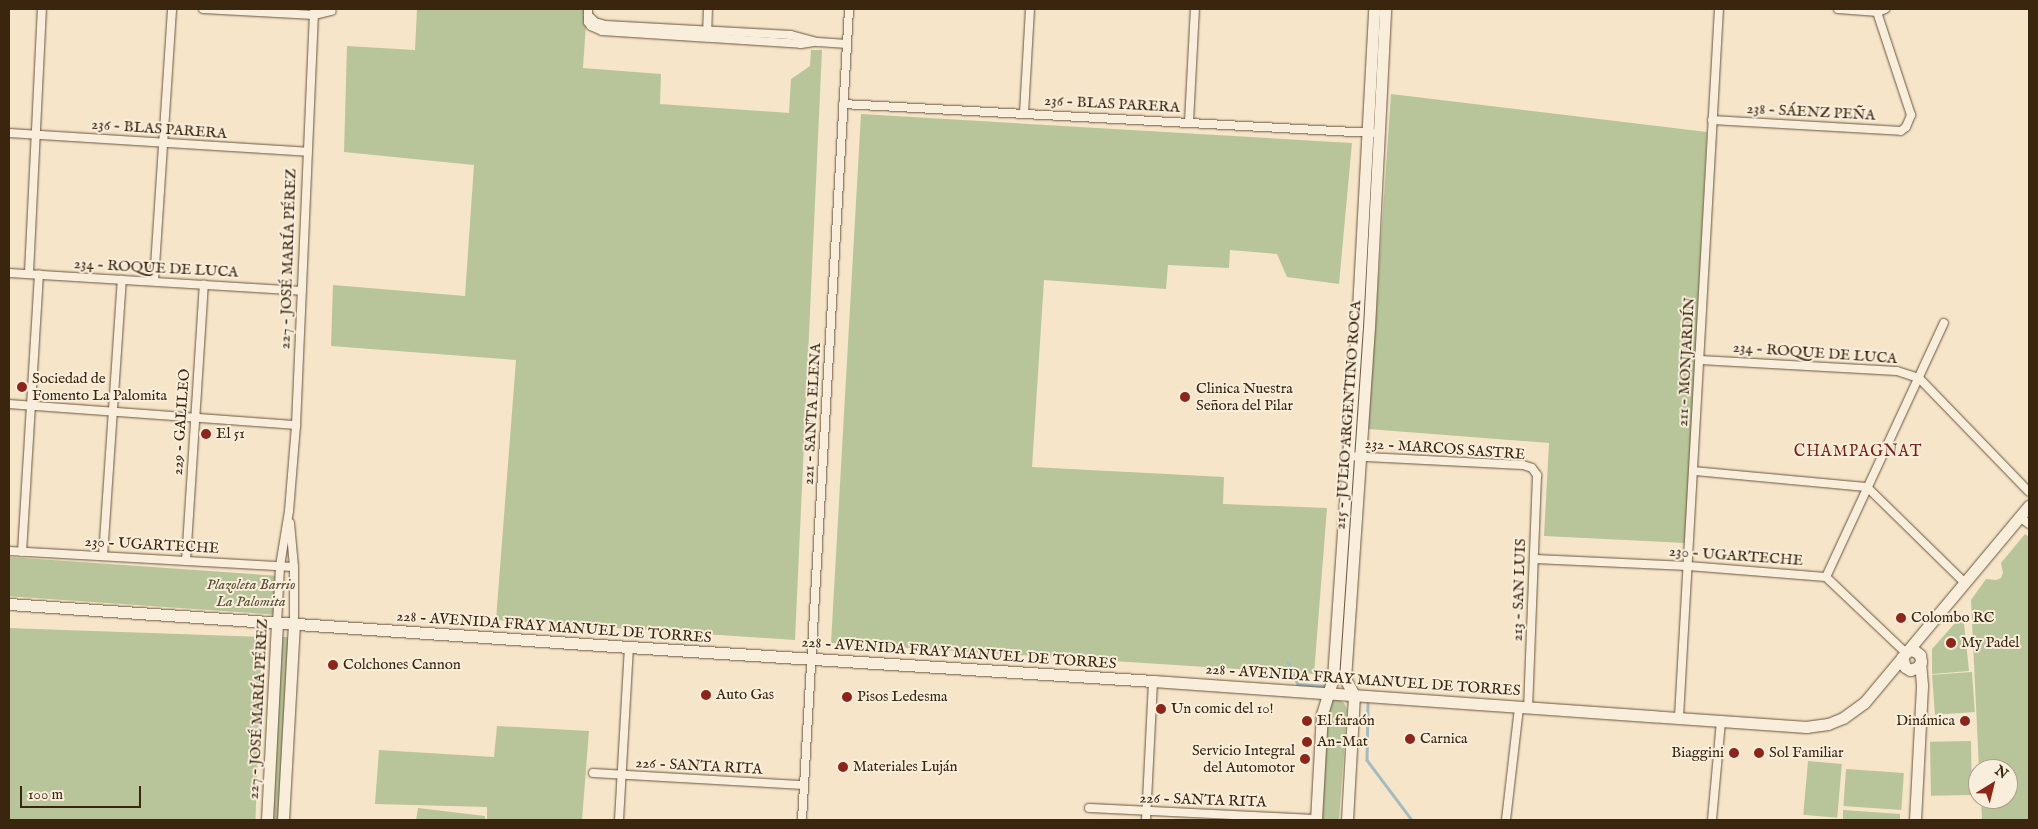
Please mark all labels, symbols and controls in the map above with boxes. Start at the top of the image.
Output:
street label: 236 - BLAS PARERA [1044,91,1180,117]
street label: 238 - SÁENZ PEÑA [1746,100,1876,124]
street label: 236 - BLAS PARERA [91,115,227,143]
street label: 227 - JOSÉ MARÍA PÉREZ [276,168,300,350]
street label: 234 - ROQUE DE LUCA [73,255,239,281]
street label: 211 - MONJARDÍN [1674,297,1698,427]
street label: 215 - JULIO ARGENTINO ROCA [1331,300,1365,530]
street label: 234 - ROQUE DE LUCA [1732,338,1898,368]
street label: 221 - SANTA ELENA [799,343,825,485]
street label: 229 - GALILEO [168,368,194,476]
place label: Sociedad de Fomento La Palomita [32,369,167,404]
place label: Clinica Nuestra Señora del Pilar [1196,379,1293,414]
marker: Sociedad de Fomento La Palomita [16,381,28,393]
marker: Clinica Nuestra Señora del Pilar [1178,390,1192,404]
place label: El 51 [216,425,245,443]
marker: El 51 [200,428,212,440]
street label: 232 - MARCOS SASTRE [1364,434,1526,464]
district label: CHAMPAGNAT [1792,442,1924,462]
street label: 230 - UGARTECHE [84,532,220,558]
street label: 213 - SAN LUIS [1508,538,1530,642]
street label: 230 - UGARTECHE [1668,542,1804,570]
park label: Plazoleta Barrio La Palomita [207,575,295,610]
street label: 228 - AVENIDA FRAY MANUEL DE TORRES [396,607,712,647]
place label: Colombo RC [1911,609,1995,627]
marker: Colombo RC [1895,612,1907,624]
street label: 227 - JOSÉ MARÍA PÉREZ [244,618,272,800]
street label: 228 - AVENIDA FRAY MANUEL DE TORRES [801,633,1117,673]
place label: My Padel [1961,634,2019,652]
marker: My Padel [1945,637,1957,649]
place label: Colchones Cannon [343,656,461,674]
marker: Colchones Cannon [327,659,339,671]
street label: 228 - AVENIDA FRAY MANUEL DE TORRES [1205,660,1521,700]
place label: Auto Gas [716,686,774,704]
place label: Pisos Ledesma [857,688,947,706]
marker: Auto Gas [700,689,712,701]
marker: Pisos Ledesma [841,691,853,703]
place label: Un comic del 10! [1171,700,1274,718]
marker: Un comic del 10! [1155,703,1167,715]
place label: El faraón [1317,712,1375,730]
place label: Dinámica [1896,712,1955,730]
marker: El faraón [1301,715,1313,727]
marker: Dinámica [1959,715,1971,727]
place label: Carnica [1420,730,1468,748]
place label: An-Mat [1317,733,1368,751]
marker: Carnica [1404,733,1416,745]
marker: An-Mat [1301,736,1313,748]
place label: Servicio Integral del Automotor [1192,741,1295,776]
place label: Biaggini [1671,744,1724,762]
place label: Sol Familiar [1769,744,1844,762]
marker: Biaggini [1728,747,1740,759]
marker: Sol Familiar [1753,747,1765,759]
marker: Servicio Integral del Automotor [1299,753,1311,765]
street label: 226 - SANTA RITA [635,754,763,778]
place label: Materiales Luján [853,758,958,776]
north arrow [1968,759,2018,809]
marker: Materiales Luján [837,761,849,773]
text: N [1991,762,2011,784]
scale bar [22,776,144,808]
text: 100 m [28,785,63,804]
street label: 226 - SANTA RITA [1139,789,1267,811]

